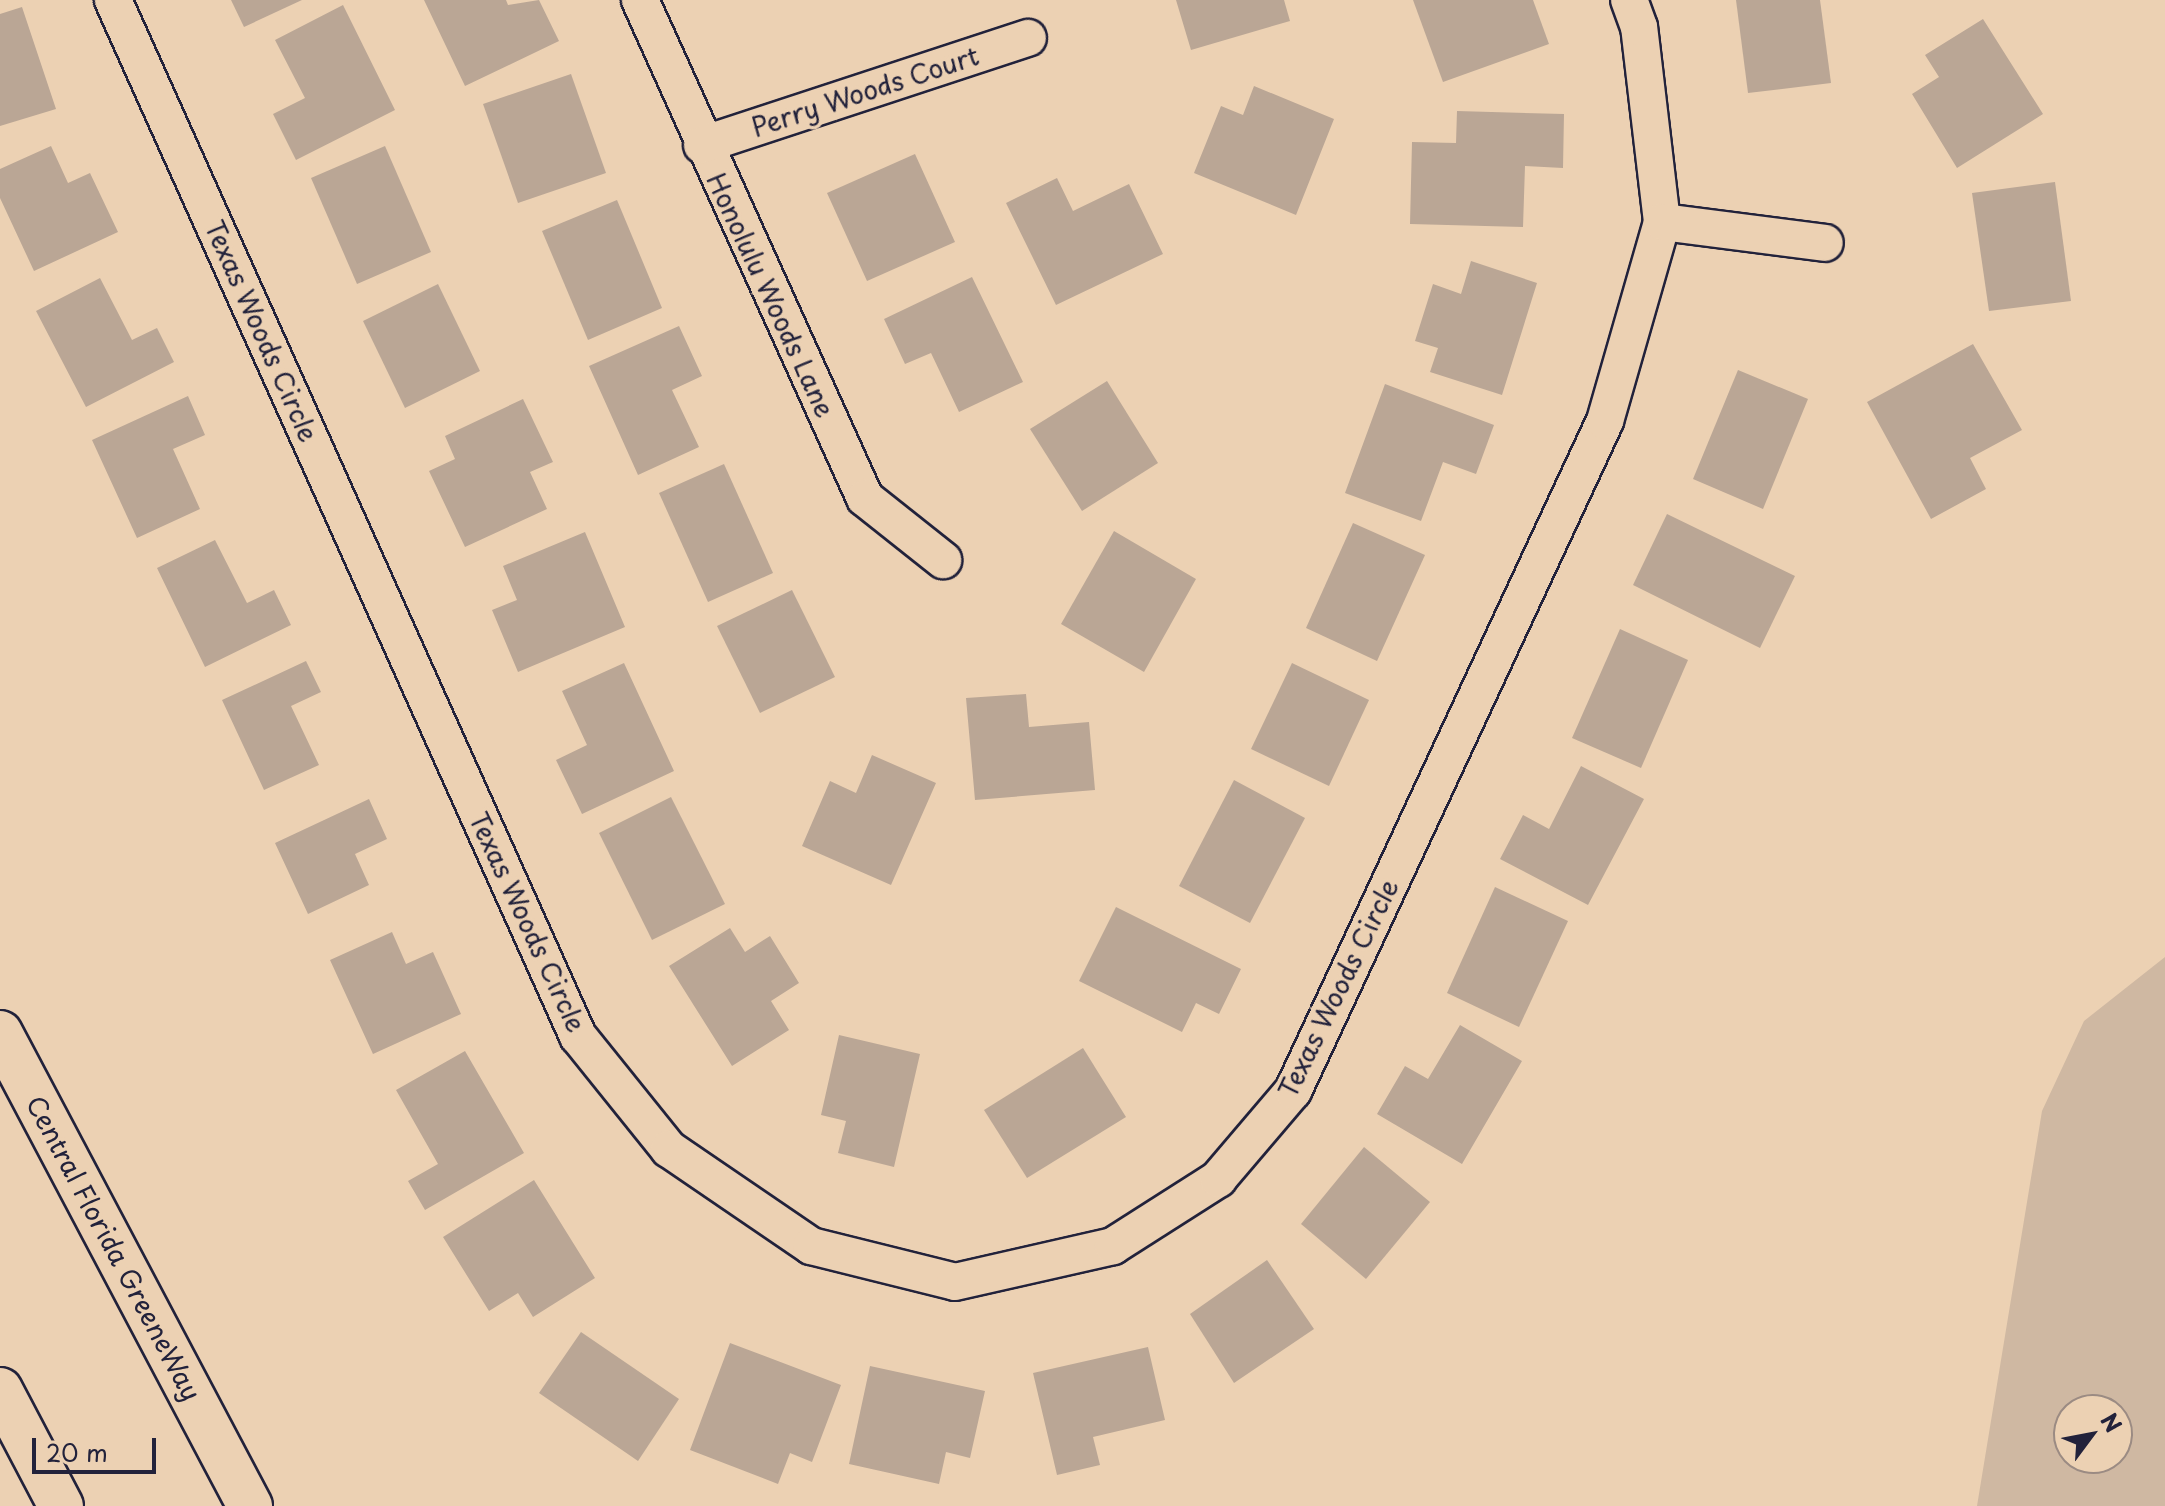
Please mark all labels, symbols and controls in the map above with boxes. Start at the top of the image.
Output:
street label: Perry Woods Court [748,40,982,142]
street label: Honolulu Woods Lane [700,167,842,423]
street label: Texas Woods Circle [199,215,325,447]
street label: Texas Woods Circle [463,806,593,1038]
street label: Texas Woods Circle [1271,873,1405,1103]
street label: Central Florida GreeneWay [19,1088,209,1408]
north arrow [2053,1394,2133,1474]
text: N [2093,1406,2131,1438]
scale bar [36,1422,160,1472]
text: 20 m [46,1434,108,1470]

